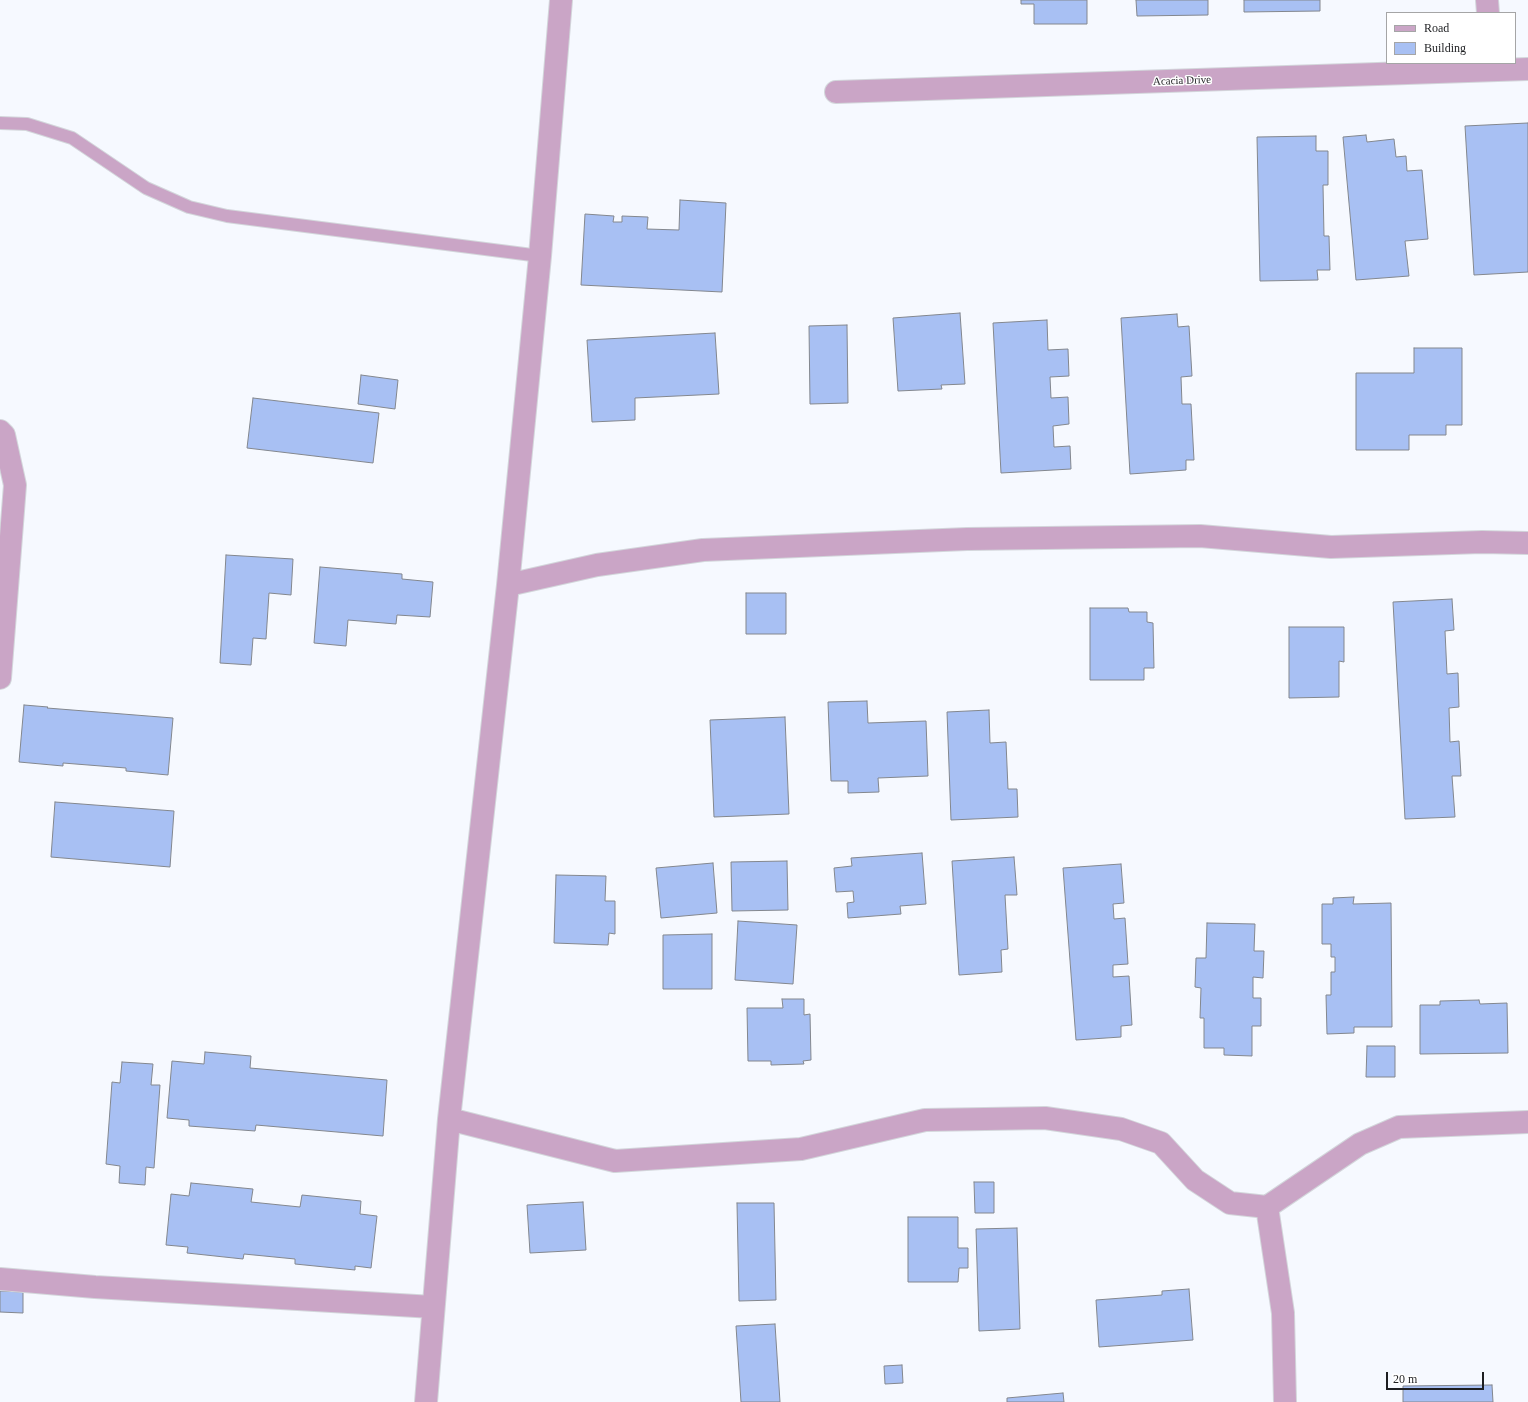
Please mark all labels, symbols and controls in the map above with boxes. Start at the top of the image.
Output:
legend [1386,12,1516,64]
text: Road [1424,21,1449,35]
text: Building [1424,41,1466,55]
street label: Acacia Drive [1153,73,1211,89]
scale bar [1388,1364,1486,1390]
text: 20 m [1393,1372,1417,1386]

